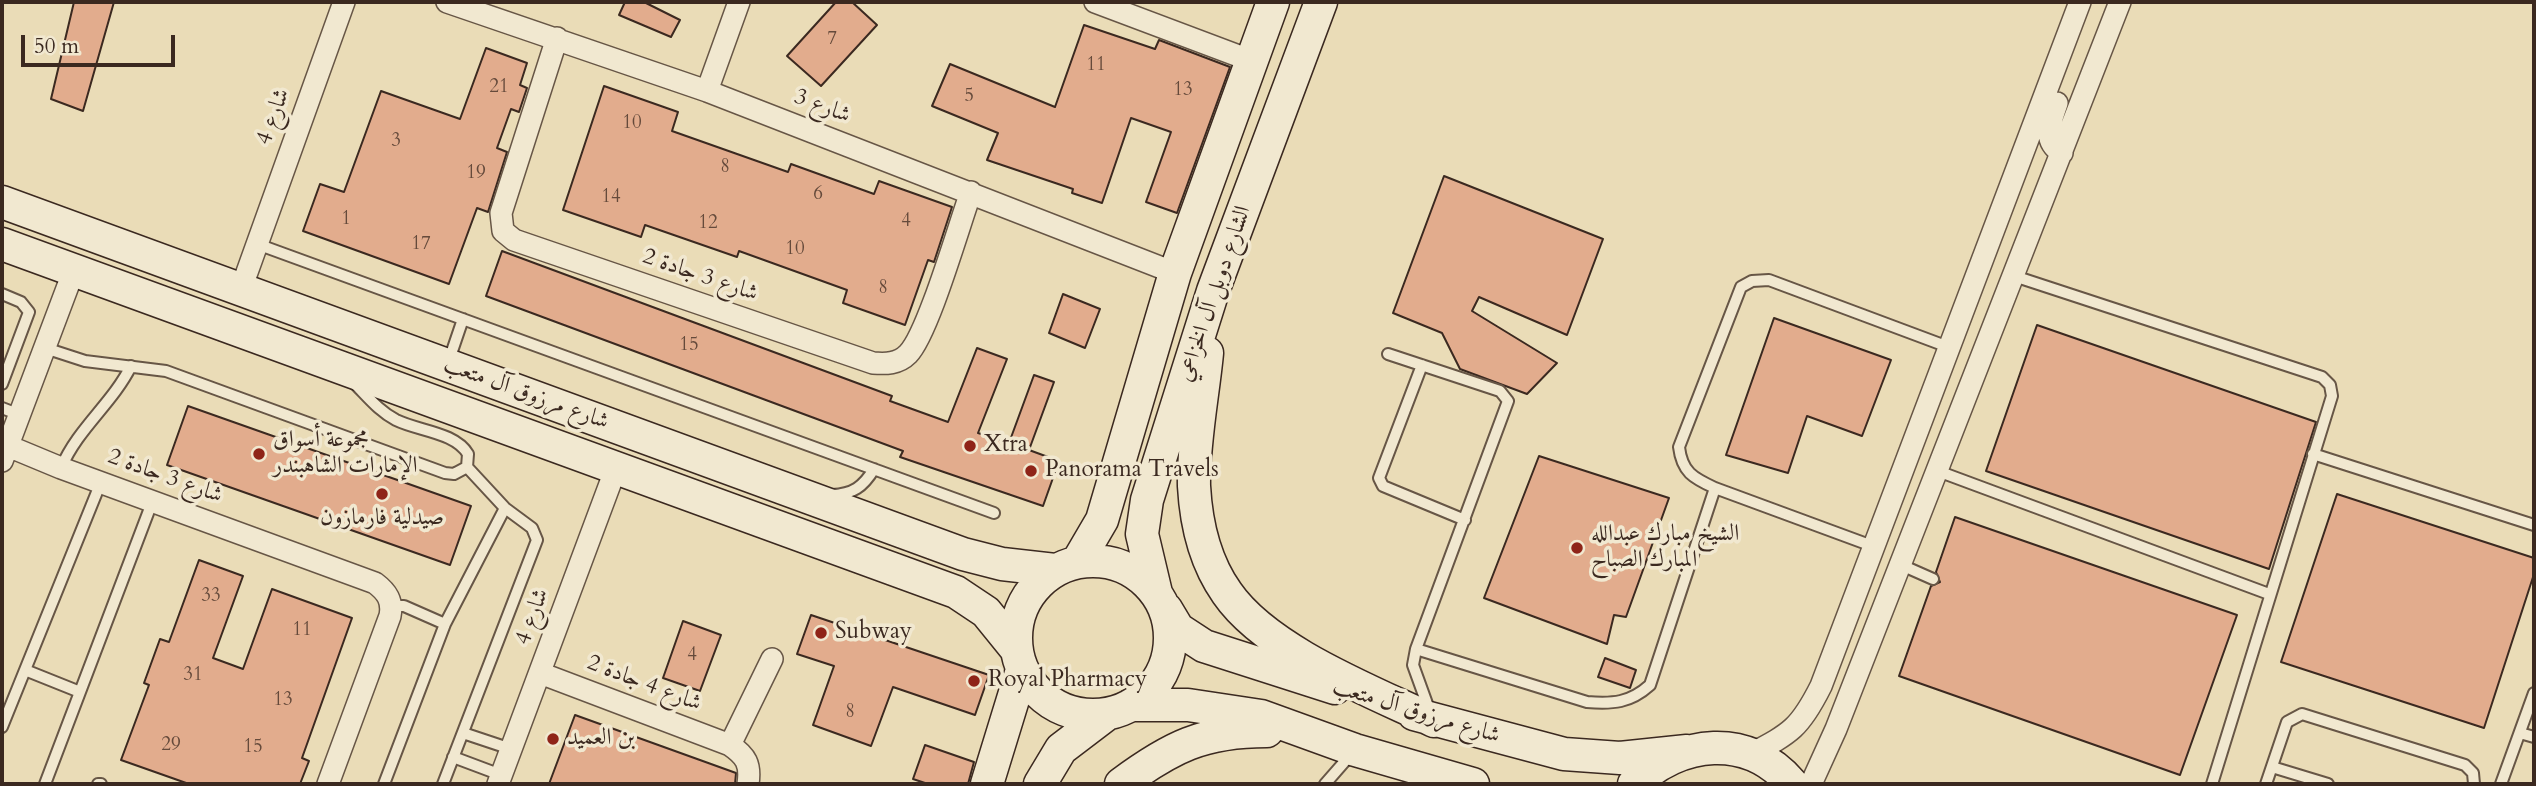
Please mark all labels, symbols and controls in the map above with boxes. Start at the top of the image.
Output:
scale bar [24,21,178,65]
house number: 7 [827,29,837,51]
text: 50 m [34,32,79,61]
house number: 11 [1086,55,1106,77]
house number: 21 [489,77,509,99]
house number: 13 [1173,80,1193,102]
street label: شارع 3 [790,84,854,130]
street label: شارع 4 [251,85,297,149]
house number: 5 [964,86,974,108]
house number: 10 [622,113,642,135]
house number: 3 [391,131,401,153]
house number: 8 [720,157,730,179]
house number: 19 [466,163,486,185]
house number: 6 [813,184,823,206]
house number: 14 [601,187,621,209]
street label: الشارع دوبل آل الخزاعي [1172,203,1258,385]
house number: 1 [341,209,351,231]
house number: 4 [901,211,911,233]
house number: 12 [698,213,718,235]
house number: 17 [411,234,431,256]
house number: 10 [785,239,805,261]
street label: شارع 3 جادة 2 [639,243,761,309]
house number: 8 [878,278,888,300]
house number: 15 [679,335,699,357]
street label: شارع مرزوق آل متعب [440,351,612,437]
place label: مجموعة أسواق الإمارات الشاهبندر [273,427,418,481]
place label: Xtra [984,432,1028,460]
marker: Xtra [962,438,978,454]
street label: شارع 3 جادة 2 [104,444,226,510]
marker: مجموعة أسواق الإمارات الشاهبندر [251,446,267,462]
place label: Panorama Travels [1045,457,1219,485]
marker: Panorama Travels [1023,463,1039,479]
marker: صيدلية فارمازون [374,486,390,502]
place label: صيدلية فارمازون [320,505,444,533]
place label: الشيخ مبارك عبدالله المبارك الصباح [1591,521,1739,575]
marker: الشيخ مبارك عبدالله المبارك الصباح [1569,540,1585,556]
street label: شارع 4 [510,585,556,649]
house number: 33 [201,586,221,608]
place label: Subway [835,619,912,647]
house number: 11 [292,620,312,642]
marker: Subway [813,625,829,641]
house number: 4 [687,645,697,667]
street label: شارع 4 جادة 2 [583,650,705,718]
house number: 31 [183,665,203,687]
place label: Royal Pharmacy [988,667,1147,695]
marker: Royal Pharmacy [966,673,982,689]
street label: شارع مرزوق آل متعب [1329,673,1503,751]
house number: 13 [273,690,293,712]
house number: 8 [845,702,855,724]
place label: بن العميد [567,725,635,753]
marker: بن العميد [545,731,561,747]
house number: 29 [161,735,181,757]
house number: 15 [243,737,263,759]

